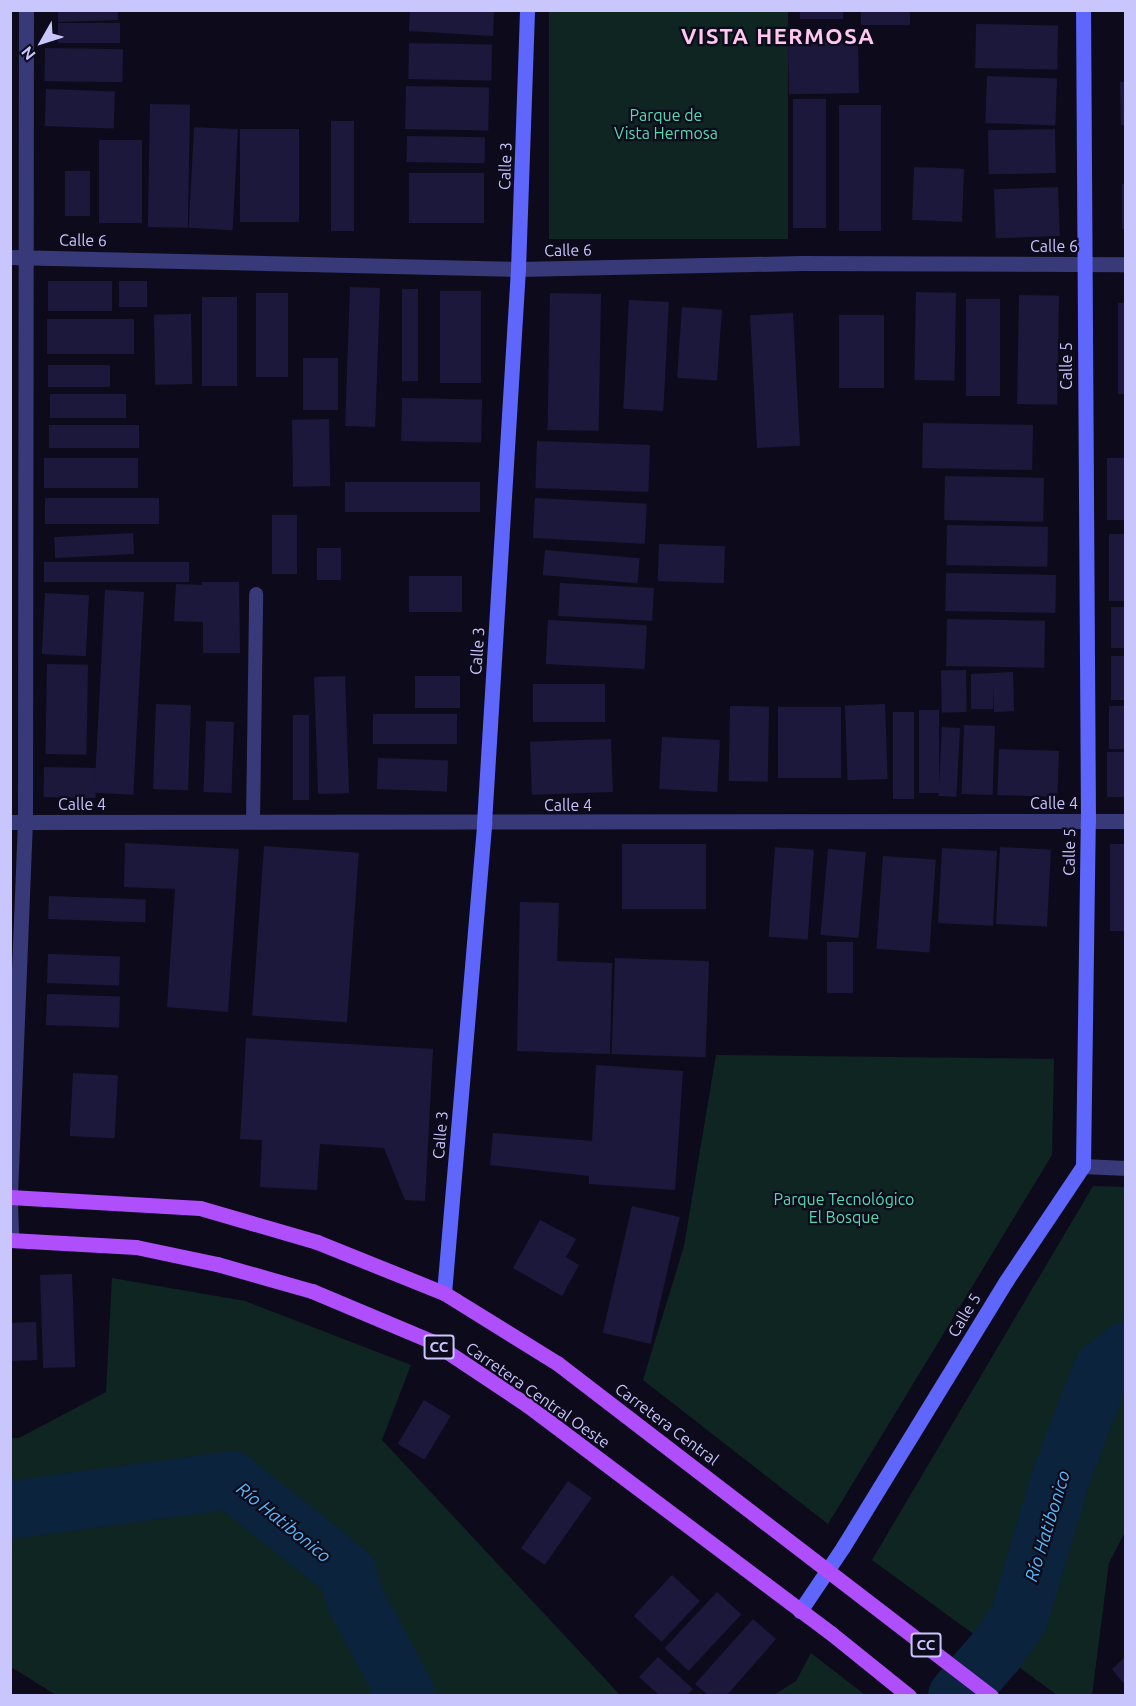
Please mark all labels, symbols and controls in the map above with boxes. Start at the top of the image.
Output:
north arrow [12,12,72,72]
district label: VISTA HERMOSA [681,23,875,49]
text: N [17,43,39,64]
park label: Parque de Vista Hermosa [614,105,718,143]
street label: Calle 3 [495,142,515,190]
street label: Calle 6 [59,230,107,250]
street label: Calle 6 [1030,236,1078,256]
street label: Calle 6 [544,240,592,260]
street label: Calle 5 [1056,342,1076,390]
street label: Calle 3 [466,626,488,676]
street label: Calle 4 [1030,793,1078,813]
street label: Calle 4 [58,794,106,814]
street label: Calle 4 [544,795,592,815]
street label: Calle 5 [1059,828,1079,876]
street label: Calle 3 [428,1110,452,1160]
park label: Parque Tecnológico El Bosque [774,1189,914,1227]
street label: Calle 5 [943,1290,985,1340]
road number: CC [422,1335,456,1359]
street label: Carretera Central Oeste [462,1338,614,1452]
street label: Carretera Central [611,1379,723,1469]
water label: Río Hatibonico [1020,1468,1074,1584]
water label: Río Hatibonico [233,1477,335,1567]
road number: CC [910,1633,942,1657]

